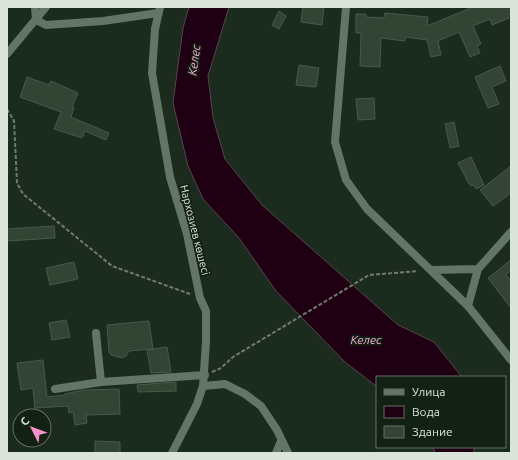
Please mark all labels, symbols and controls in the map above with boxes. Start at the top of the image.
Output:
water label: Келес [185,43,203,76]
street label: Нархозиев көшесі [178,184,212,276]
water label: Келес [350,333,382,346]
legend [376,376,506,448]
text: Улица [412,385,445,398]
text: Вода [412,405,440,418]
north arrow [12,408,52,448]
text: С [18,415,31,428]
text: Здание [412,425,453,438]

